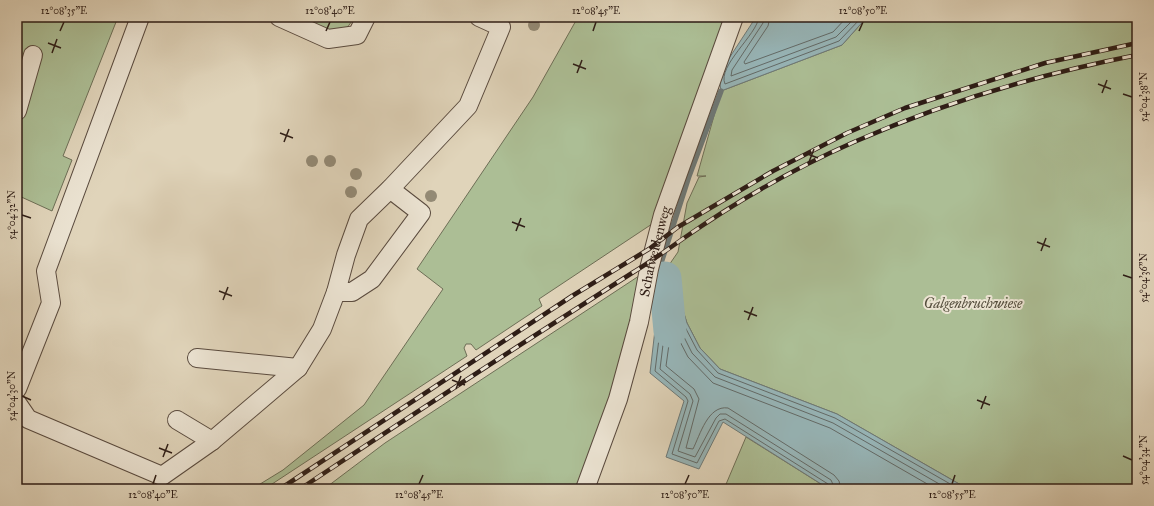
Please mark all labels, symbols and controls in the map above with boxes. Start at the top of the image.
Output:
text: 12°08'35"E [41,5,87,17]
text: 12°08'40"E [305,5,355,17]
text: 12°08'45"E [572,5,620,17]
text: 12°08'50"E [839,5,887,17]
text: 54°04'38"N [1138,72,1150,122]
text: 54°04'32"N [6,190,18,240]
street label: Schafweidenweg [635,203,674,298]
text: 54°04'36"N [1138,253,1150,303]
park label: Galgenbruchwiese [924,295,1023,312]
text: 54°04'30"N [6,370,18,421]
text: 54°04'34"N [1138,434,1150,485]
text: 12°08'40"E [128,489,178,501]
text: 12°08'45"E [395,489,443,501]
text: 12°08'50"E [661,489,709,501]
text: 12°08'55"E [928,489,976,501]

